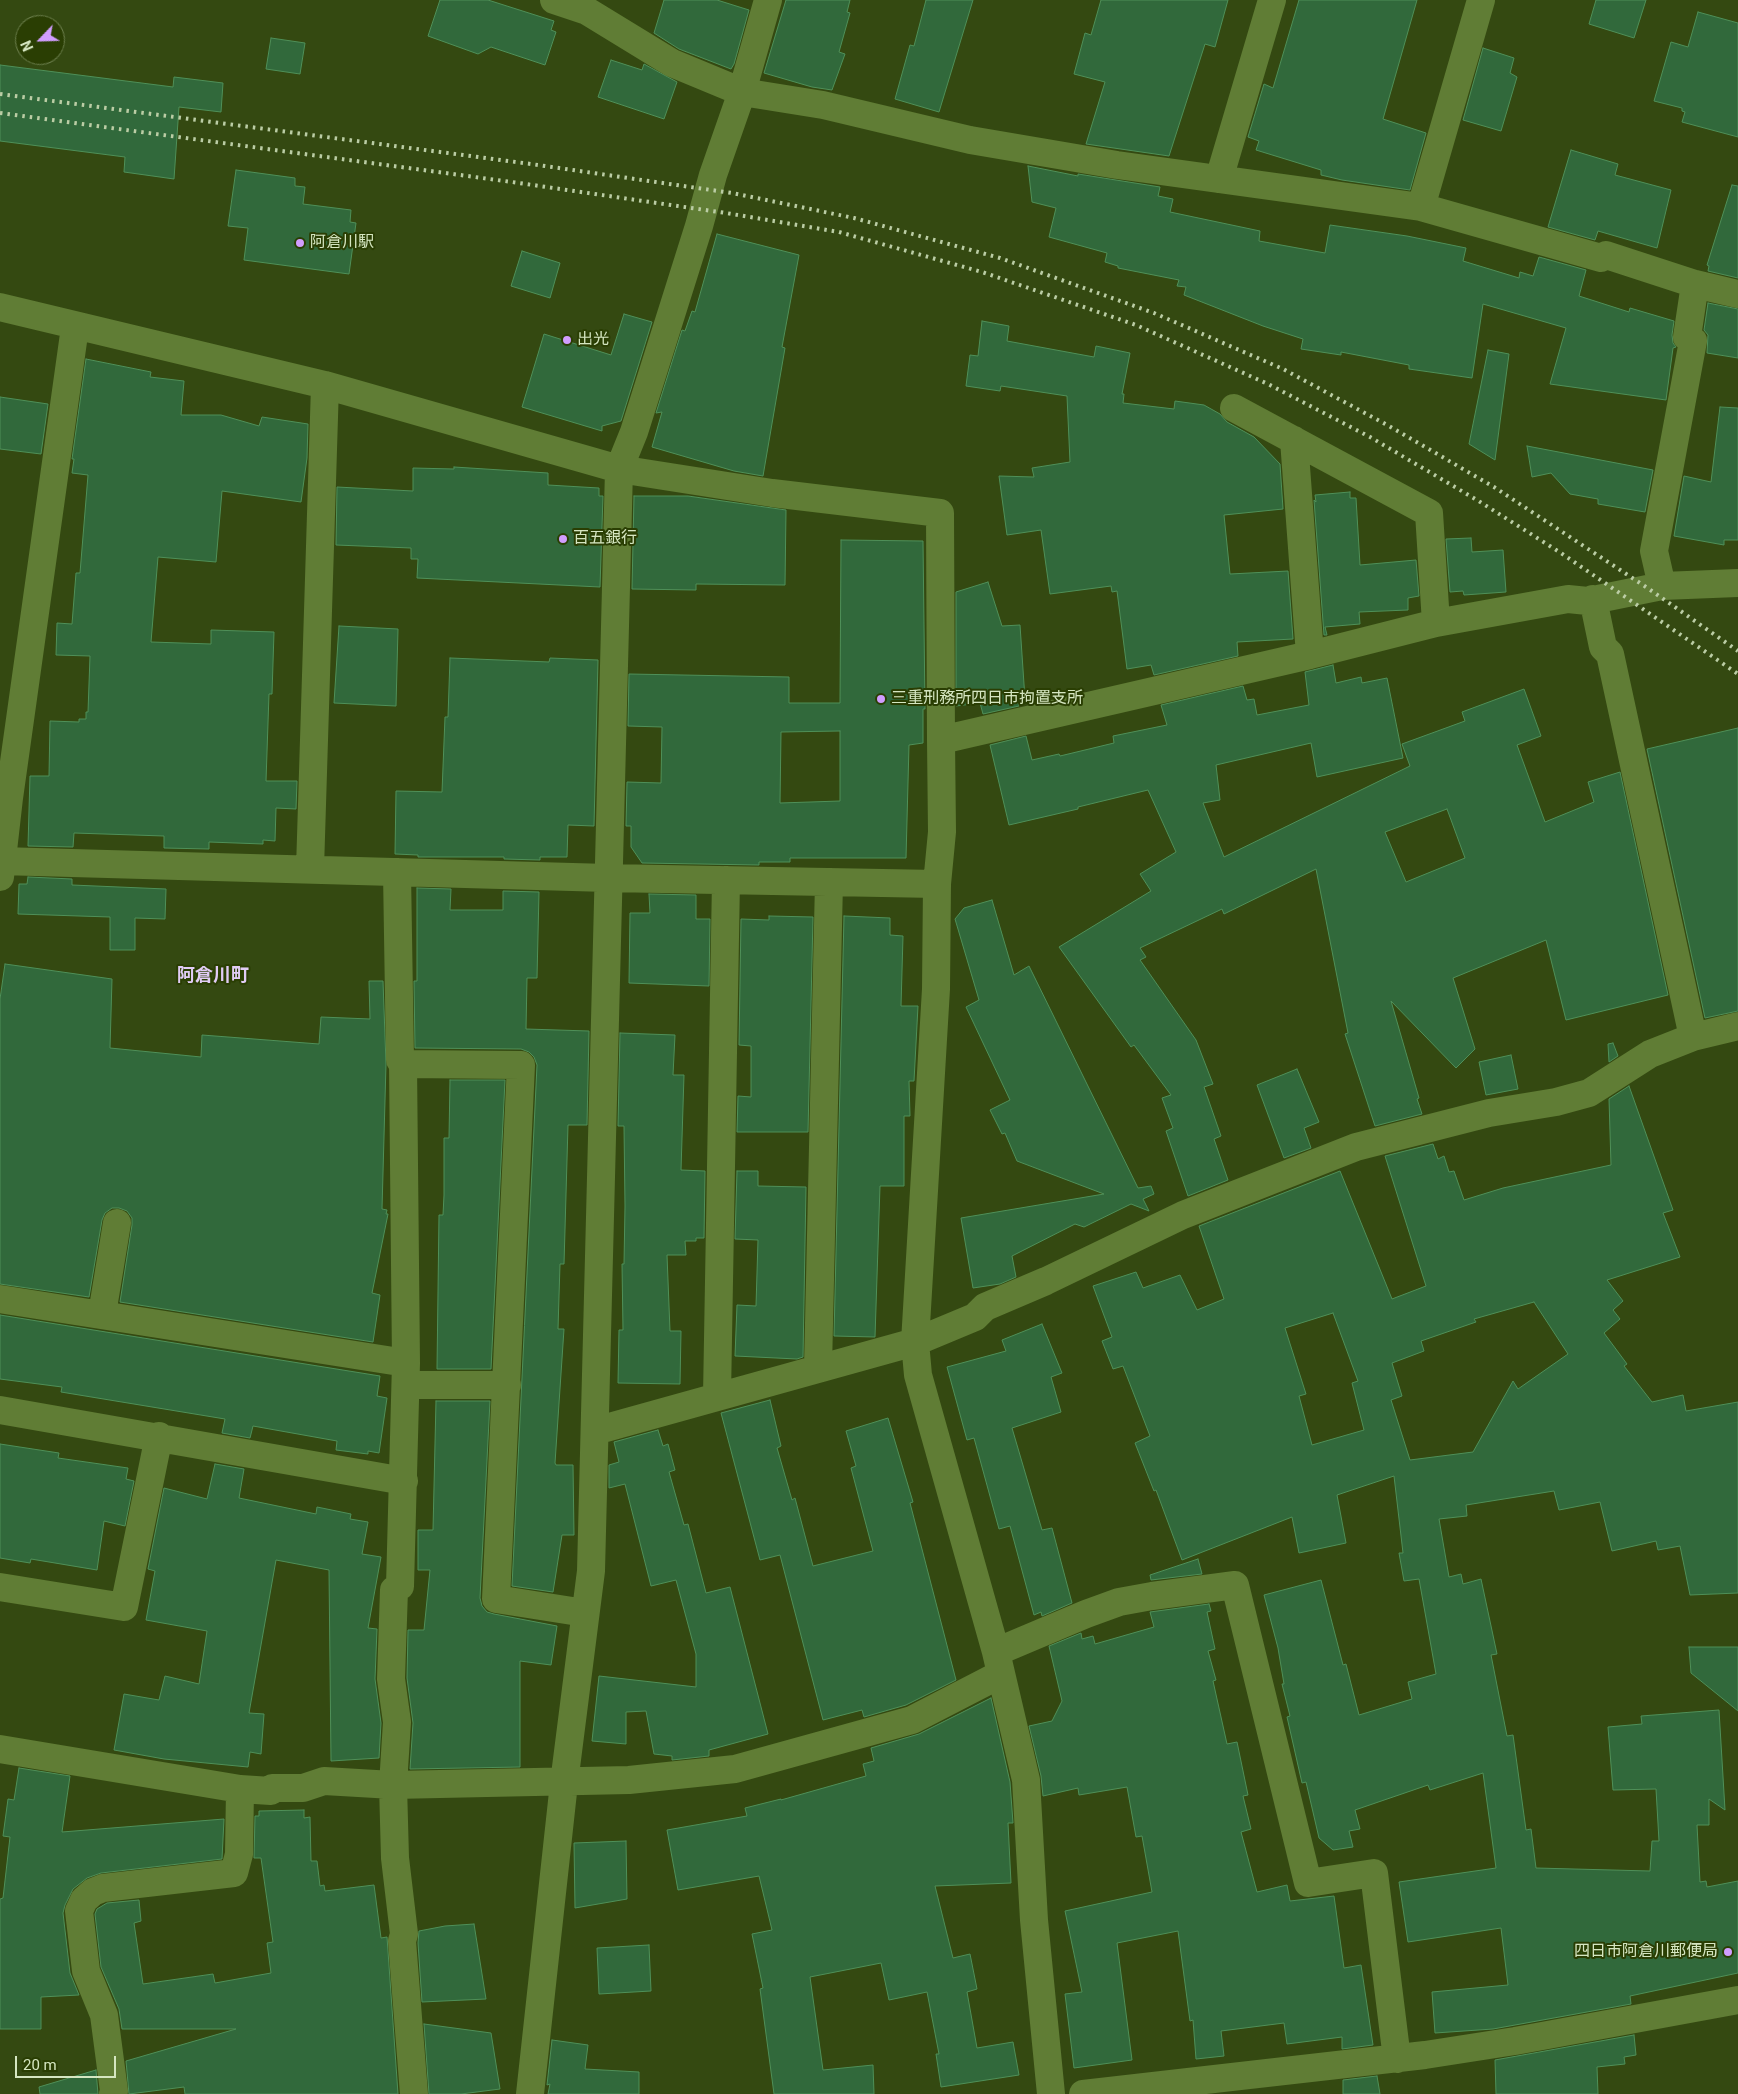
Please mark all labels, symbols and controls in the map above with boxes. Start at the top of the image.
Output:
north arrow [15,15,65,65]
text: N [18,38,37,53]
place label: 阿倉川駅 [310,233,374,253]
marker: 阿倉川駅 [294,237,306,249]
place label: 出光 [577,330,609,350]
marker: 出光 [561,334,573,346]
place label: 百五銀行 [573,529,637,549]
marker: 百五銀行 [557,533,569,545]
place label: 三重刑務所四日市拘置支所 [891,689,1083,709]
marker: 三重刑務所四日市拘置支所 [875,693,887,705]
district label: 阿倉川町 [177,965,249,987]
place label: 四日市阿倉川郵便局 [1574,1942,1718,1962]
marker: 四日市阿倉川郵便局 [1722,1946,1734,1958]
scale bar [18,2046,119,2078]
text: 20 m [23,2056,57,2074]

